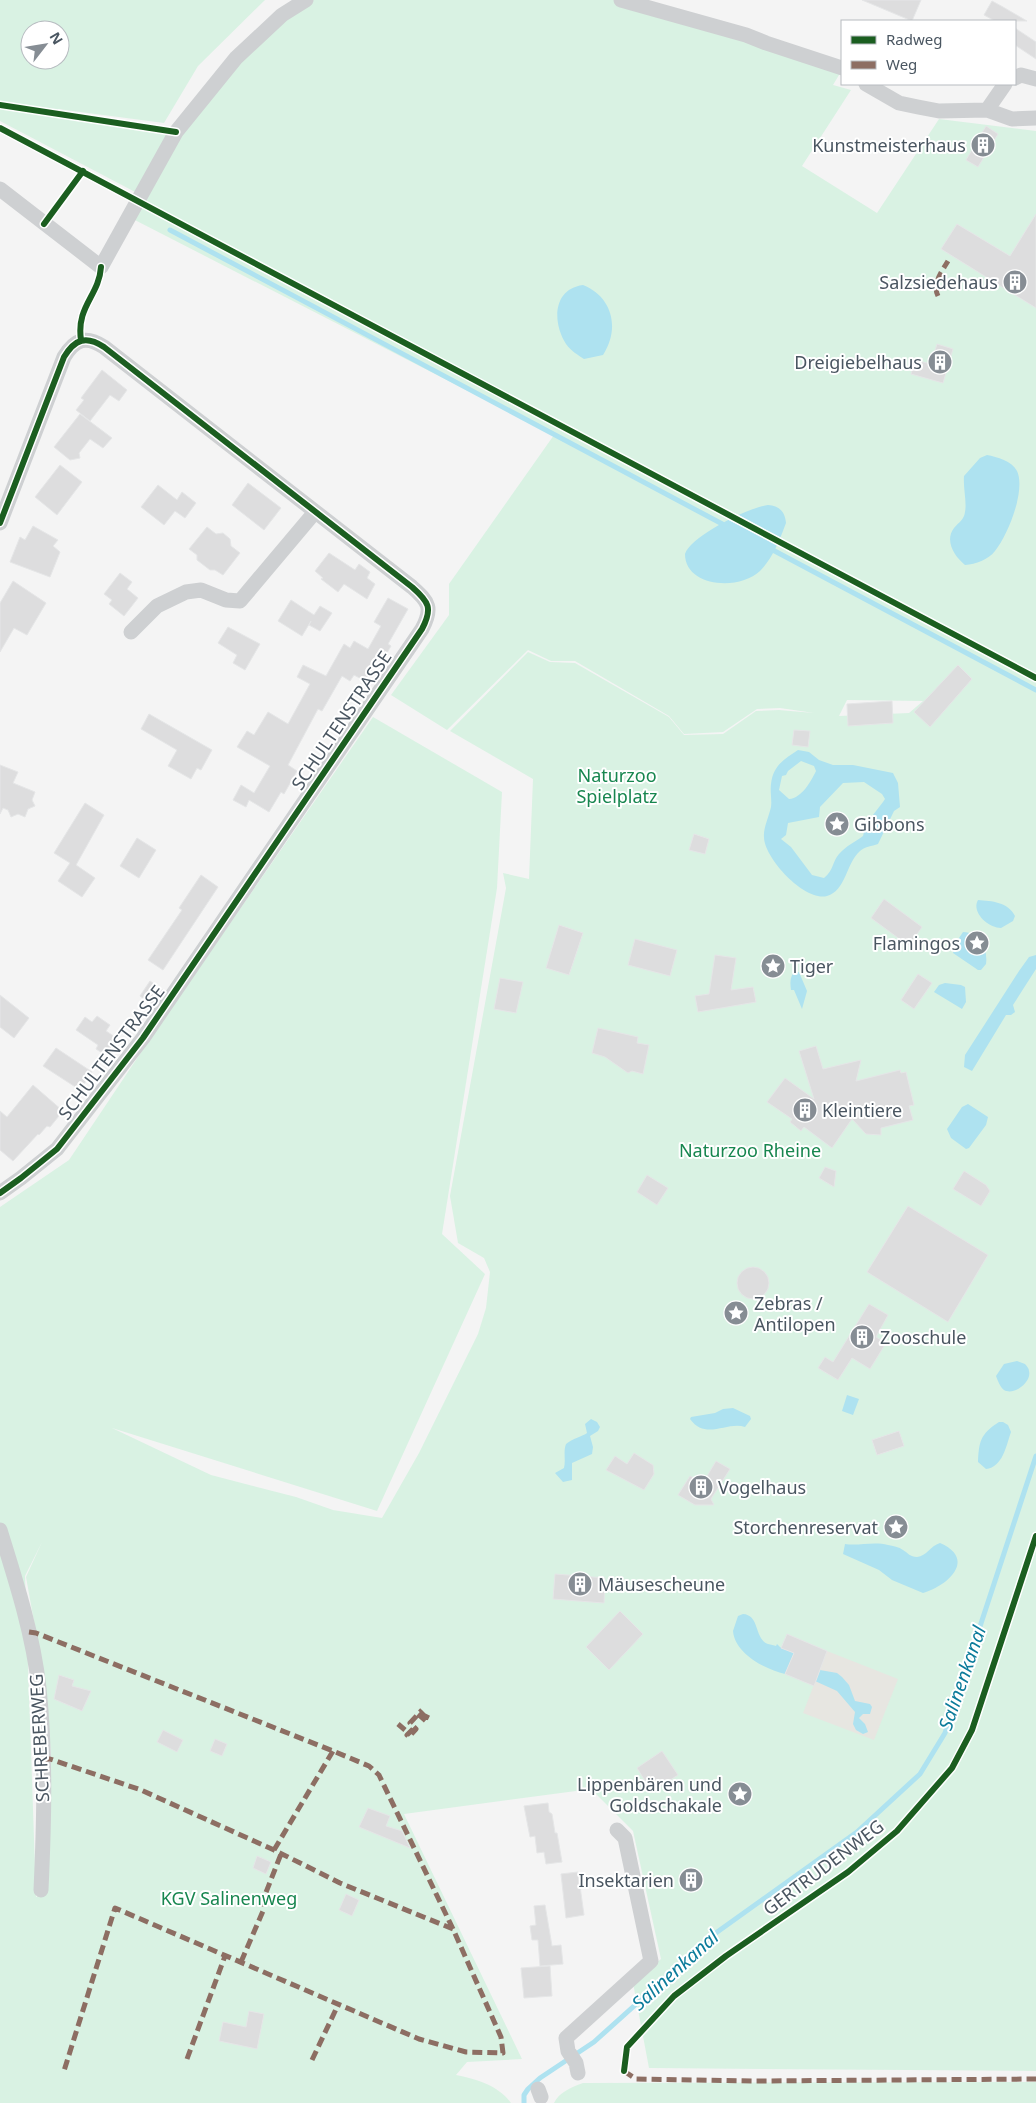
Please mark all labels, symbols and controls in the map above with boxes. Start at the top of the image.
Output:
north arrow [20,20,70,70]
legend [841,20,1016,85]
text: N [45,28,68,48]
text: Radweg [886,29,942,49]
text: Weg [886,54,917,74]
building icon: Kunstmeisterhaus [970,132,996,158]
place label: Kunstmeisterhaus [812,133,966,157]
building icon: Salzsiedehaus [1002,269,1028,295]
place label: Salzsiedehaus [879,270,998,294]
building icon: Dreigiebelhaus [927,349,953,375]
place label: Dreigiebelhaus [794,350,922,374]
street label: SCHULTENSTRASSE [286,646,396,794]
park label: Naturzoo Spielplatz [576,763,658,808]
place icon: Gibbons [824,811,850,837]
place label: Gibbons [854,812,925,836]
place icon: Flamingos [964,930,990,956]
place label: Flamingos [873,931,960,955]
place icon: Tiger [760,953,786,979]
place label: Tiger [790,954,834,978]
street label: SCHULTENSTRASSE [52,980,170,1124]
building icon: Kleintiere [792,1097,818,1123]
place label: Kleintiere [822,1098,902,1122]
park label: Naturzoo Rheine [679,1138,821,1162]
place label: Zebras / Antilopen [754,1291,836,1336]
place icon: Zebras / Antilopen [723,1300,749,1326]
building icon: Zooschule [849,1324,875,1350]
place label: Zooschule [880,1325,966,1349]
building icon: Vogelhaus [688,1474,714,1500]
place label: Vogelhaus [718,1475,806,1499]
place icon: Storchenreservat [883,1514,909,1540]
place label: Storchenreservat [733,1515,878,1539]
building icon: Mäusescheune [567,1571,593,1597]
place label: Mäusescheune [598,1572,725,1596]
water label: Salinenkanal [932,1621,992,1734]
street label: SCHREBERWEG [24,1673,54,1803]
place label: Lippenbären und Goldschakale [577,1772,722,1817]
place icon: Lippenbären und Goldschakale [727,1781,753,1807]
street label: GERTRUDENWEG [758,1814,888,1920]
building icon: Insektarien [678,1867,704,1893]
place label: Insektarien [578,1868,674,1892]
park label: KGV Salinenweg [161,1886,297,1910]
water label: Salinenkanal [626,1923,725,2016]

